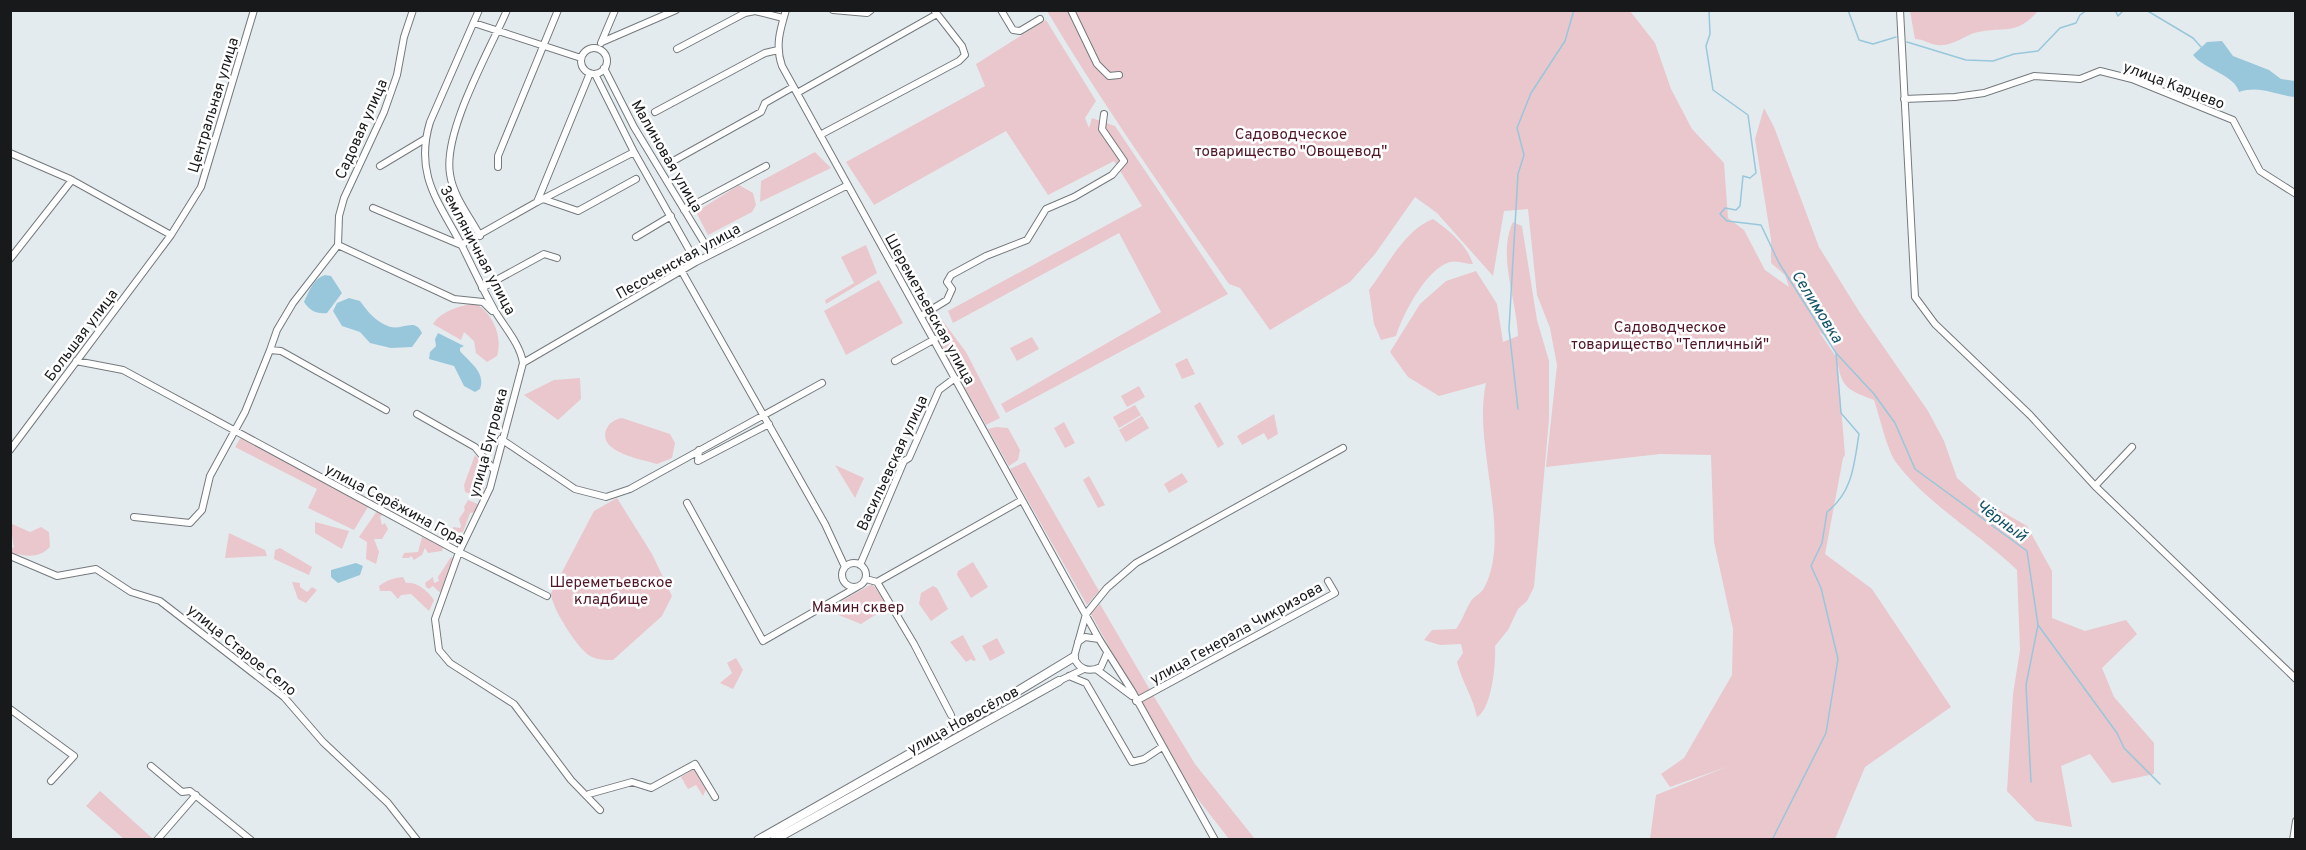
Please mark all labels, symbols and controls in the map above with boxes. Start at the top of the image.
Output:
street label: Центральная улица [185,35,244,175]
street label: улица Карцево [2120,58,2227,115]
street label: Садовая улица [332,77,393,183]
street label: Малиновая улица [626,97,706,216]
park label: Садоводческое товарищество "Овощевод" [1195,126,1387,162]
street label: Земляничная улица [434,183,519,319]
street label: Песоченская улица [613,220,744,304]
street label: Шереметьевская улица [879,231,978,388]
water label: Селимовка [1786,267,1847,348]
street label: Большая улица [41,286,123,386]
park label: Садоводческое товарищество "Тепличный" [1571,319,1769,355]
street label: улица Бугровка [466,387,513,500]
street label: Васильевская улица [854,393,933,534]
street label: улица Серёжина Гора [321,460,467,550]
water label: Чёрный [1971,496,2031,547]
park label: Шереметьевское кладбище [550,574,672,610]
street label: улица Генерала Чикризова [1147,579,1326,690]
park label: Мамин сквер [812,599,904,618]
street label: улица Старое Село [182,601,300,701]
street label: улица Новосёлов [905,683,1023,760]

